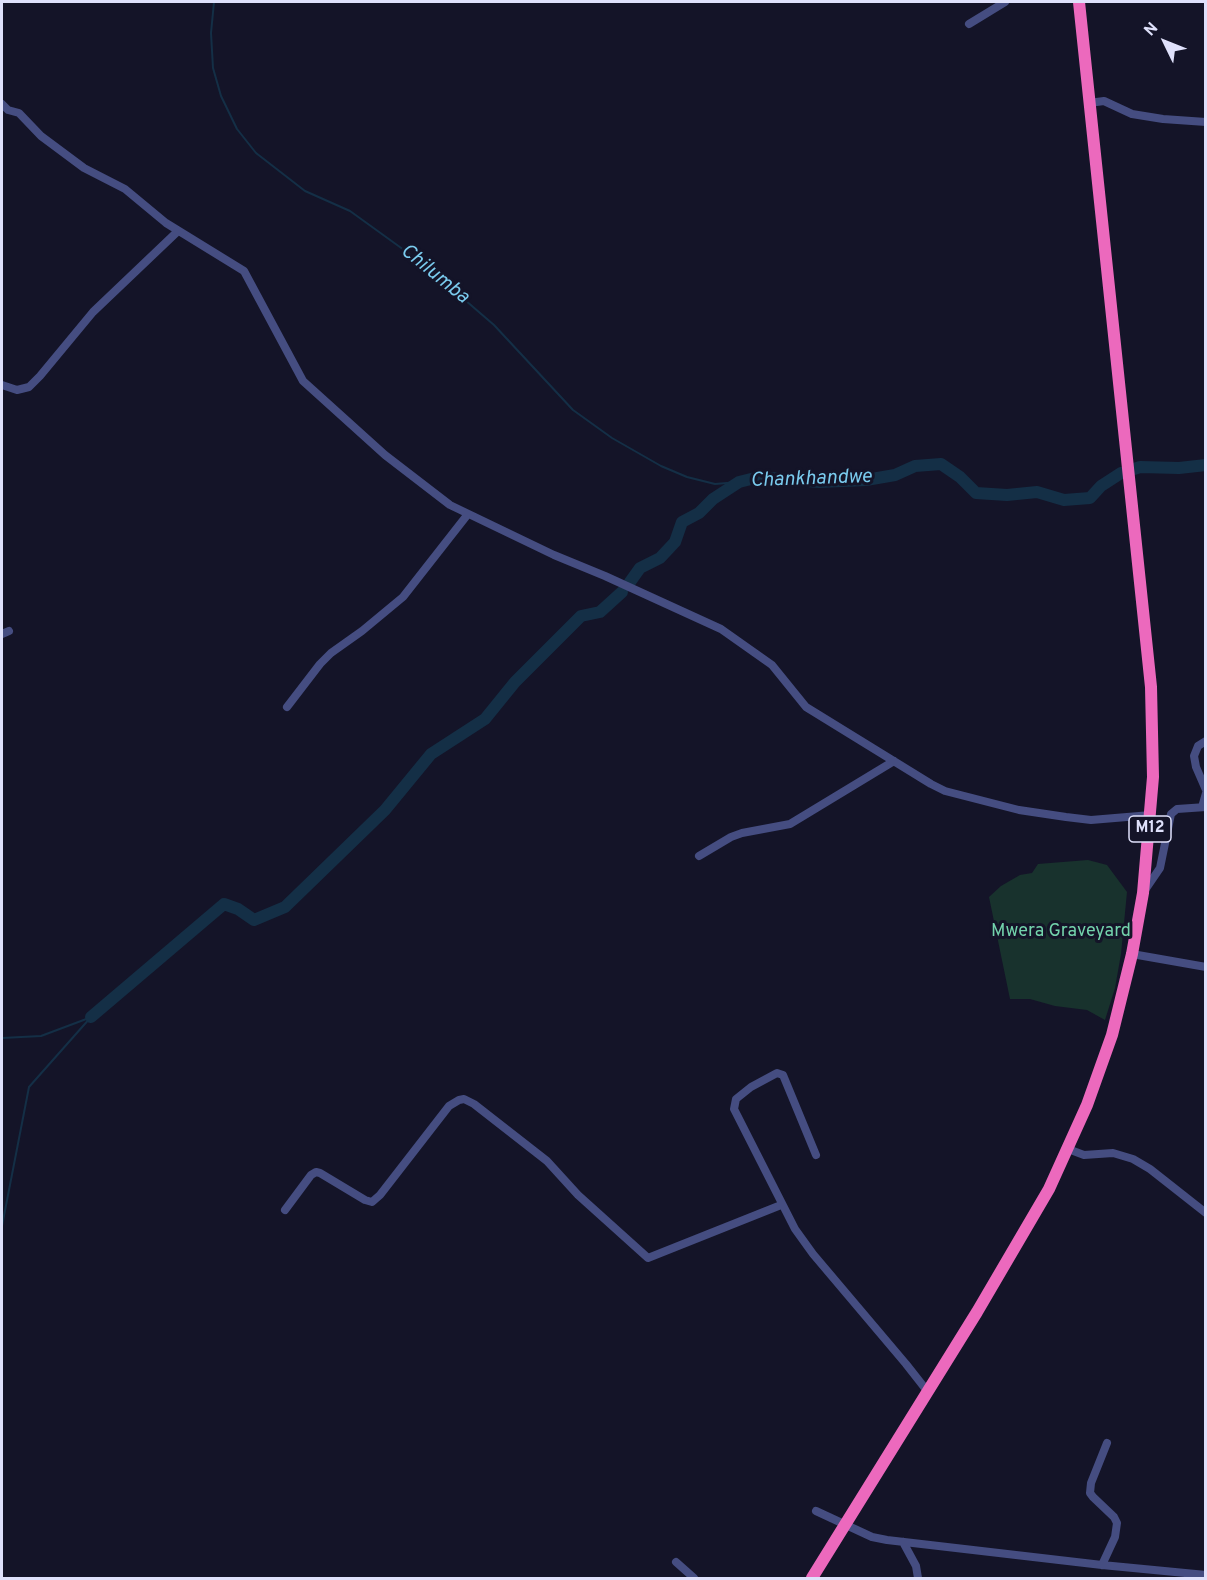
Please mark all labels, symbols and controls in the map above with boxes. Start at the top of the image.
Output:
north arrow [1135,12,1195,72]
text: N [1141,19,1163,41]
water label: Chilumba [395,240,473,310]
water label: Chankhandwe [750,466,872,494]
road number: M12 [1129,816,1171,842]
park label: Mwera Graveyard [991,921,1131,943]

